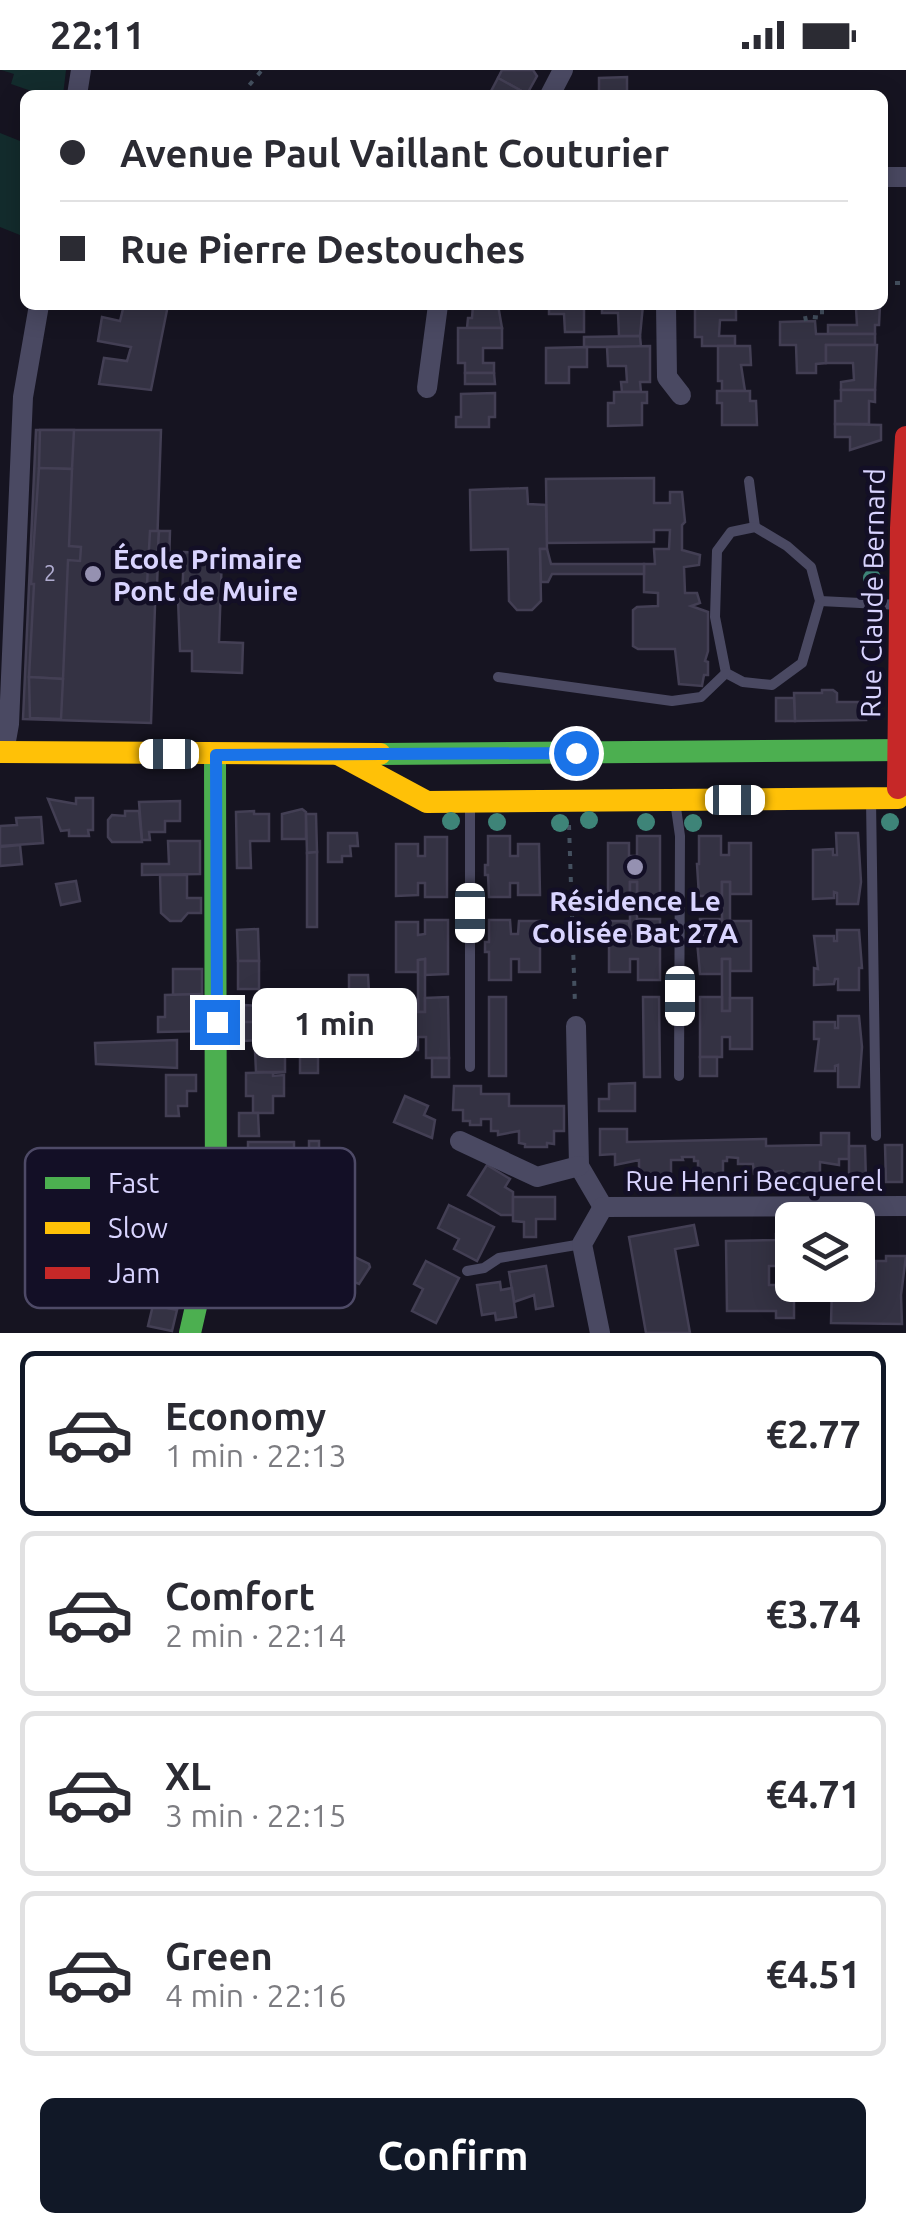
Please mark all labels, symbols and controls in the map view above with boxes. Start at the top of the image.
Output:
text: 22:11 [50,14,145,56]
text: Avenue Paul Vaillant Couturier [120,132,669,174]
text: Rue Pierre Destouches [120,228,525,270]
street label: Rue Claude Bernard [854,468,890,718]
place label: École Primaire Pont de Muire [113,542,302,606]
house number: 2 [44,560,56,585]
marker: École Primaire Pont de Muire [82,563,104,585]
route start [554,731,599,776]
car [139,739,199,769]
car [705,785,765,815]
marker: Résidence Le Colisée Bat 27A [624,856,646,878]
car [455,883,485,943]
place label: Résidence Le Colisée Bat 27A [532,885,739,948]
car [665,966,695,1026]
callout: 1 min [252,987,417,1057]
route end [195,1000,240,1045]
text: 1 min [294,1005,375,1041]
legend [25,1148,355,1308]
street label: Rue Henri Becquerel [625,1165,883,1196]
text: Fast [108,1167,159,1198]
map controls [775,1202,875,1302]
button: layers [775,1202,875,1302]
text: Slow [108,1212,168,1243]
text: Jam [108,1257,160,1288]
icon: car [45,1389,135,1479]
text: Economy [165,1395,326,1437]
text: €2.77 [766,1413,861,1455]
text: 1 min · 22:13 [165,1437,347,1473]
icon: car [45,1569,135,1659]
text: Comfort [165,1575,315,1617]
text: €3.74 [766,1593,861,1635]
text: 2 min · 22:14 [165,1617,347,1653]
icon: car [45,1749,135,1839]
text: XL [165,1755,211,1797]
text: €4.71 [766,1773,861,1815]
text: 3 min · 22:15 [165,1797,347,1833]
icon: car [45,1929,135,2019]
text: Green [165,1935,273,1977]
text: €4.51 [766,1953,861,1995]
text: 4 min · 22:16 [165,1977,347,2013]
button: Confirm [40,2098,866,2213]

